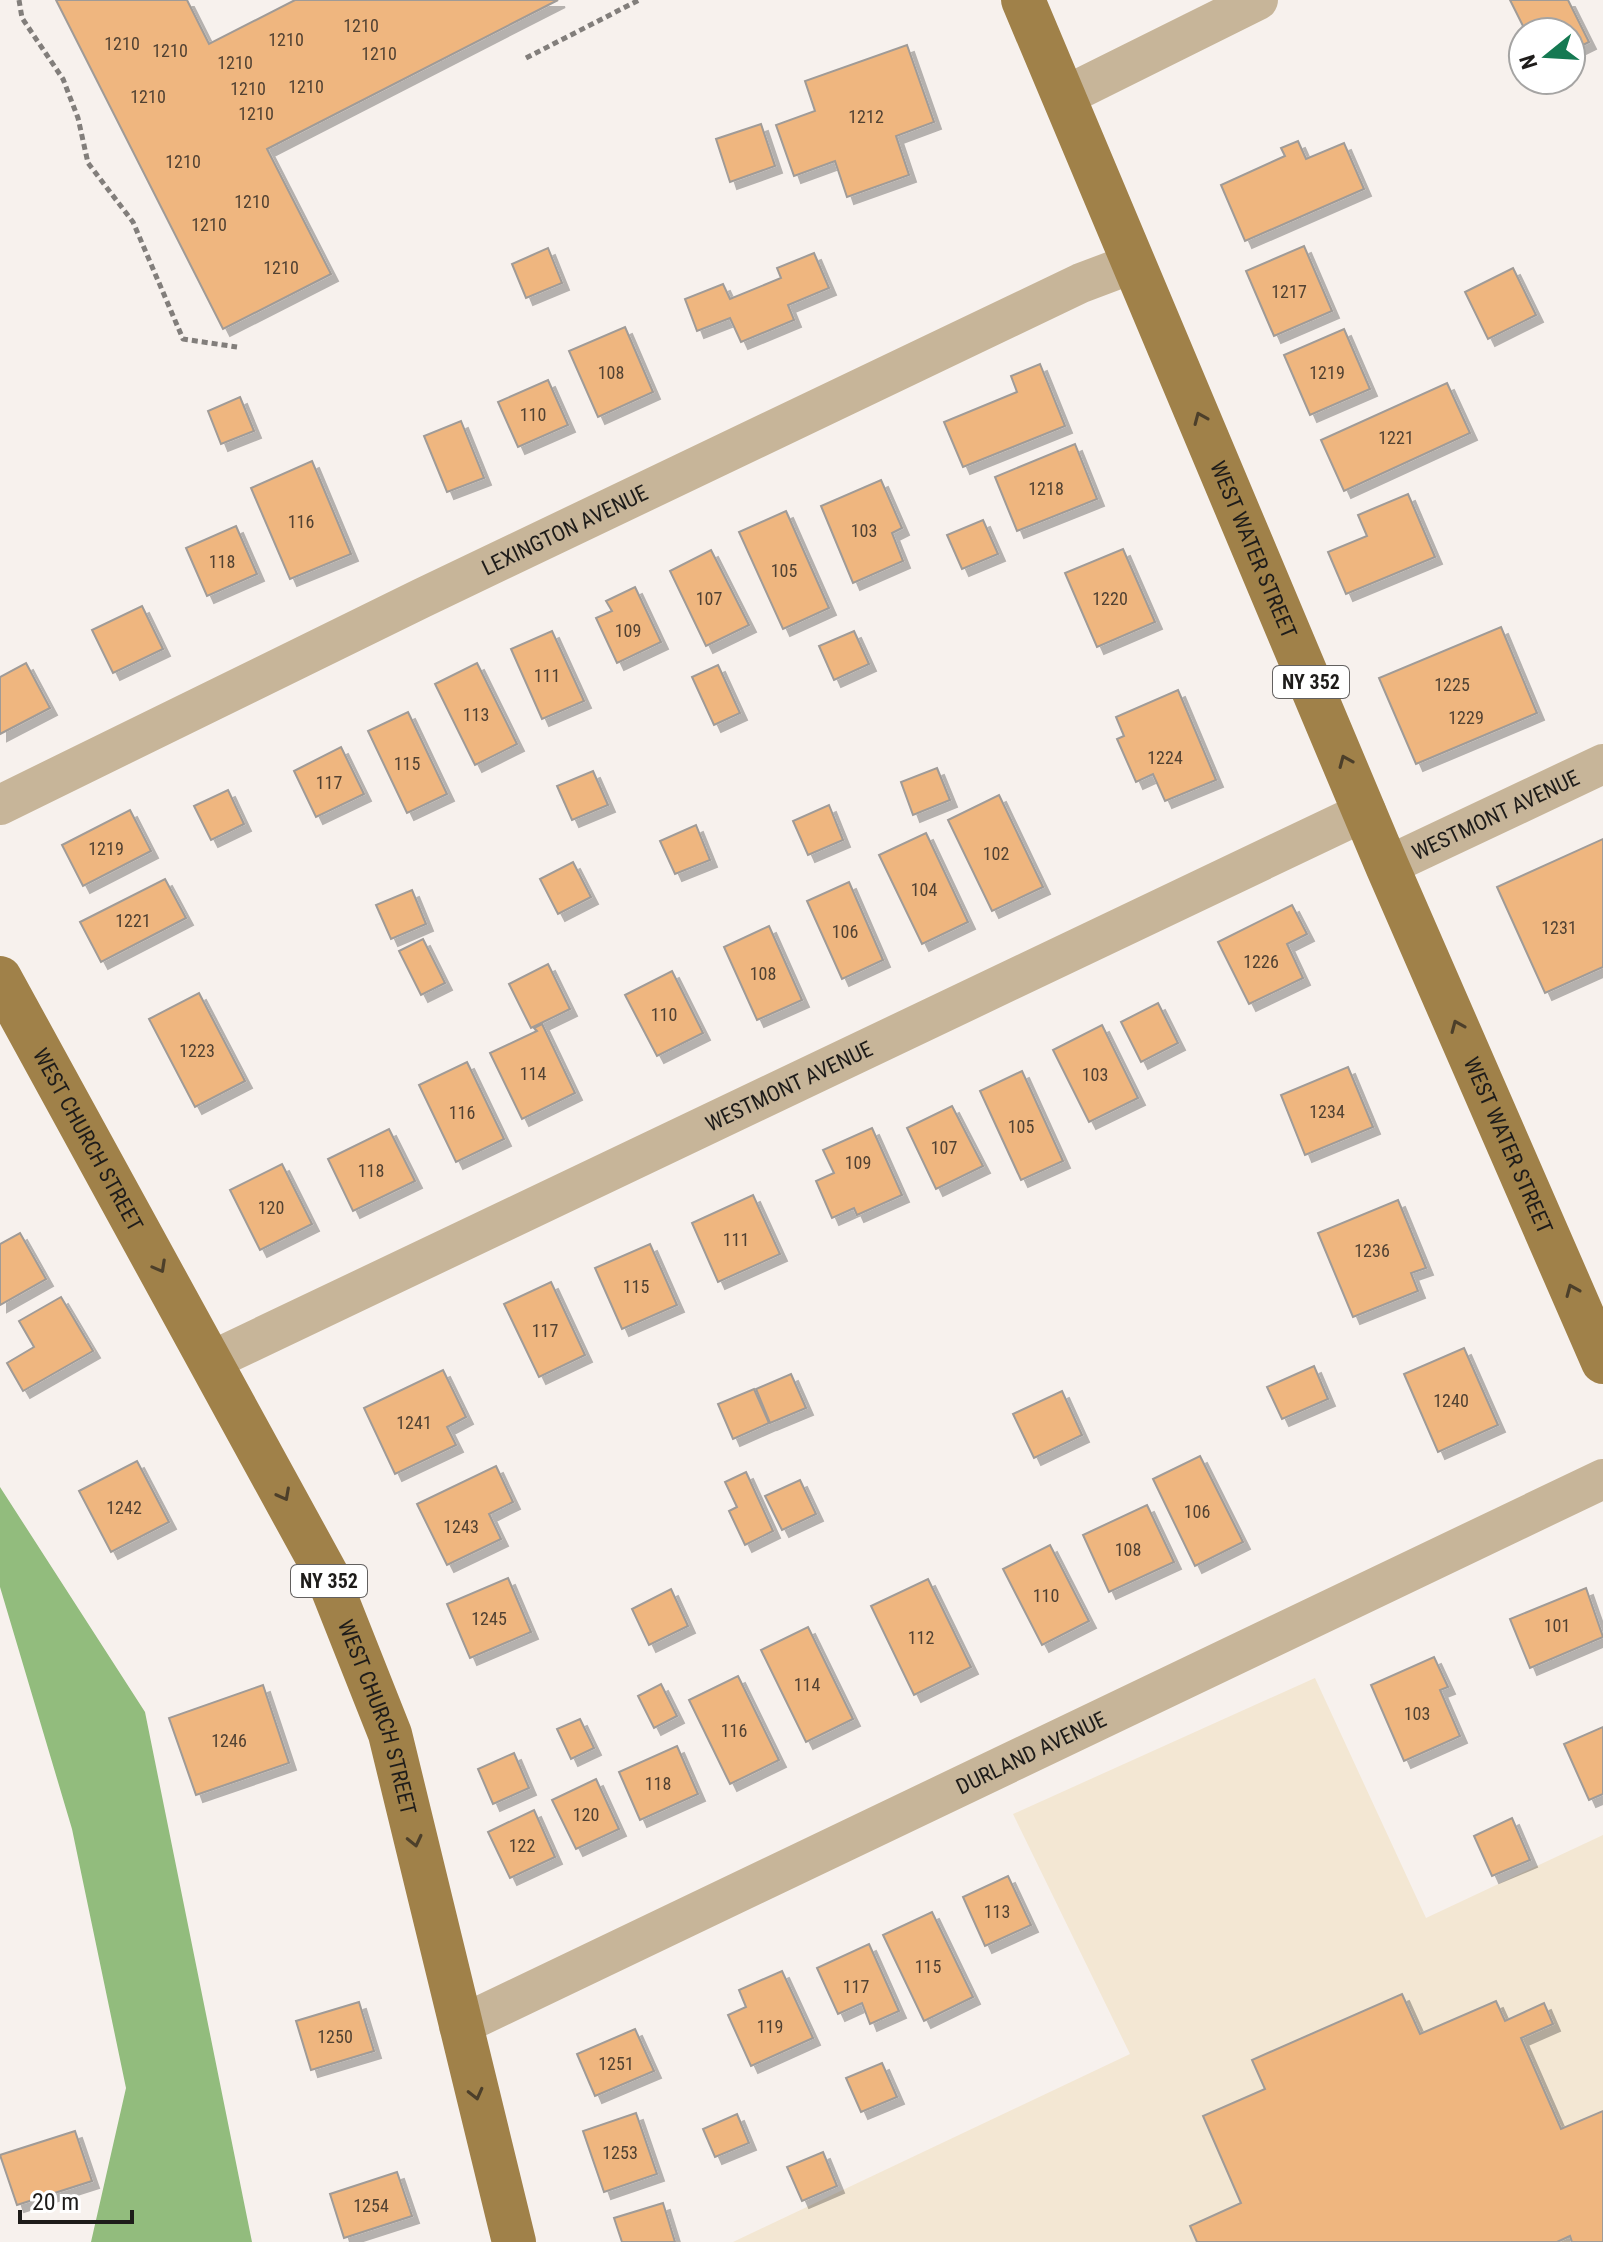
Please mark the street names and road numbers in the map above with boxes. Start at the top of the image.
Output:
street label: WEST WATER STREET [1206,457,1302,642]
street label: LEXINGTON AVENUE [478,480,652,580]
road number: NY 352 [1273,666,1349,698]
street label: WESTMONT AVENUE [1408,765,1583,865]
street label: WESTMONT AVENUE [701,1035,876,1136]
street label: WEST CHURCH STREET [28,1044,149,1235]
street label: WEST WATER STREET [1459,1053,1558,1237]
road number: NY 352 [291,1565,367,1597]
street label: WEST CHURCH STREET [333,1616,422,1817]
street label: DURLAND AVENUE [952,1706,1110,1799]

